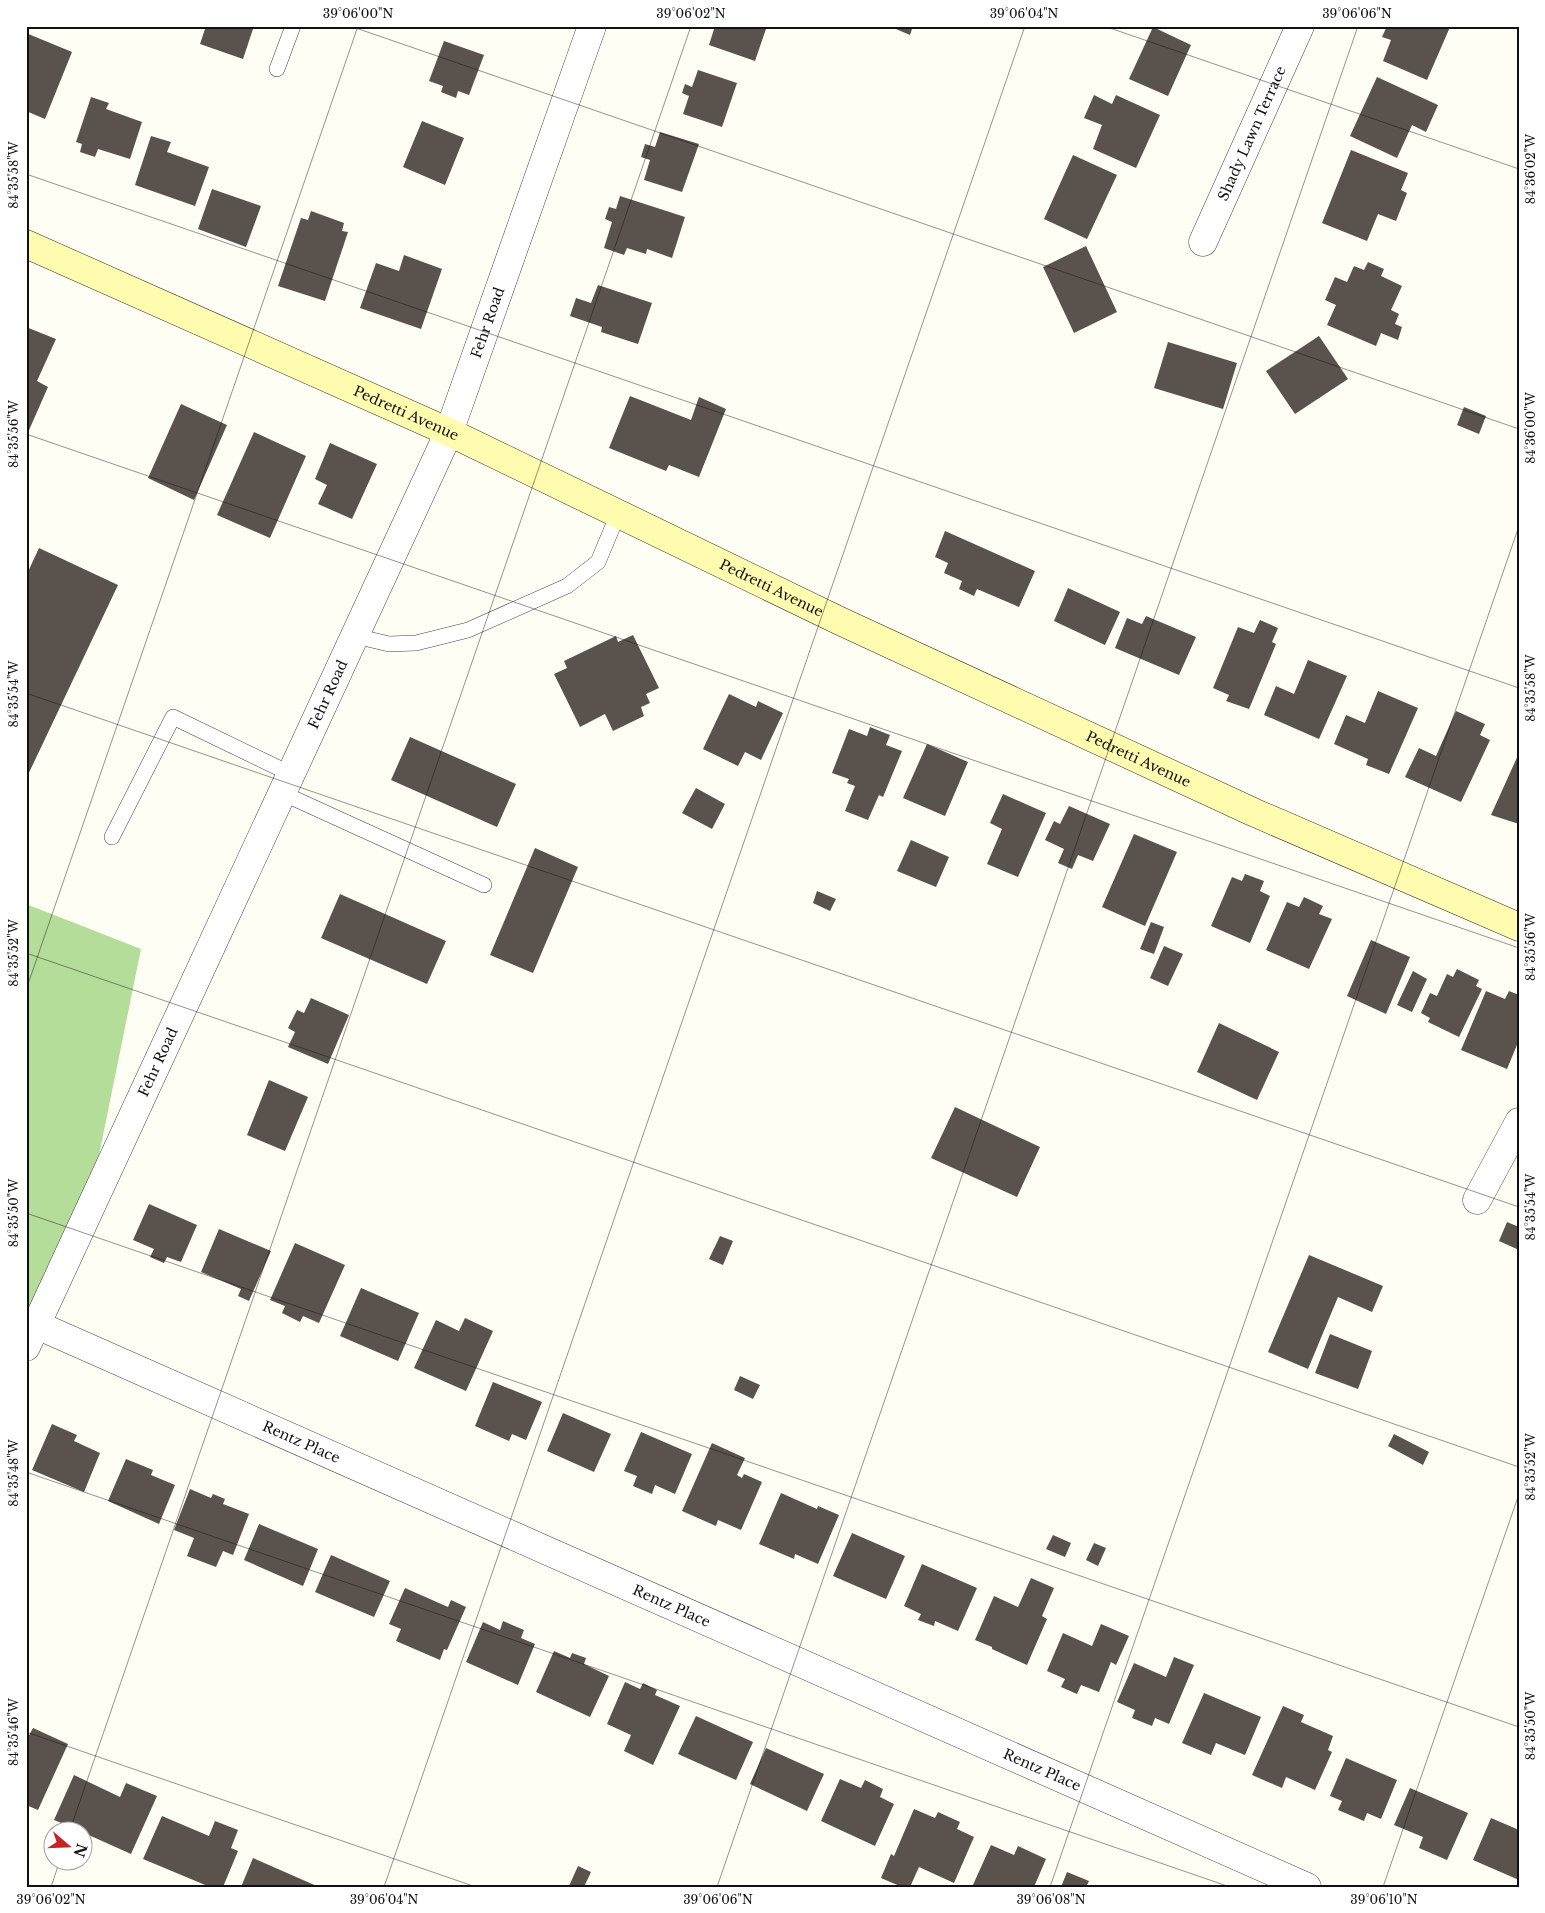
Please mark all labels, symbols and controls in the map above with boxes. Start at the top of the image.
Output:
text: 39°06'00"N [323,6,393,21]
text: 39°06'02"N [656,6,726,21]
text: 39°06'04"N [990,6,1059,21]
text: 39°06'06"N [1322,6,1392,21]
street label: Shady Lawn Terrace [1214,63,1290,204]
text: 84°36'02"W [1523,133,1538,204]
text: 84°35'58"W [6,140,21,209]
street label: Fehr Road [467,284,509,361]
street label: Pedretti Avenue [351,382,462,444]
text: 84°36'00"W [1523,391,1538,464]
text: 84°35'56"W [6,399,21,468]
street label: Pedretti Avenue [716,555,826,621]
text: 84°35'58"W [1523,653,1538,722]
street label: Fehr Road [304,656,352,732]
text: 84°35'54"W [6,660,21,727]
street label: Pedretti Avenue [1083,727,1194,791]
text: 84°35'56"W [1523,912,1538,981]
text: 84°35'52"W [6,918,21,987]
street label: Fehr Road [134,1024,182,1099]
text: 84°35'54"W [1523,1173,1538,1240]
text: 84°35'50"W [6,1178,21,1247]
street label: Rentz Place [260,1417,343,1467]
text: 84°35'52"W [1523,1432,1538,1501]
text: 84°35'48"W [6,1438,21,1507]
street label: Rentz Place [630,1581,713,1631]
text: 84°35'50"W [1523,1691,1538,1760]
text: 84°35'46"W [6,1697,21,1766]
street label: Rentz Place [1000,1745,1084,1795]
north arrow [42,1820,92,1870]
text: N [70,1841,91,1859]
text: 39°06'02"N [16,1892,86,1907]
text: 39°06'04"N [350,1892,419,1907]
text: 39°06'06"N [683,1892,753,1907]
text: 39°06'08"N [1016,1892,1086,1907]
text: 39°06'10"N [1350,1892,1418,1907]

